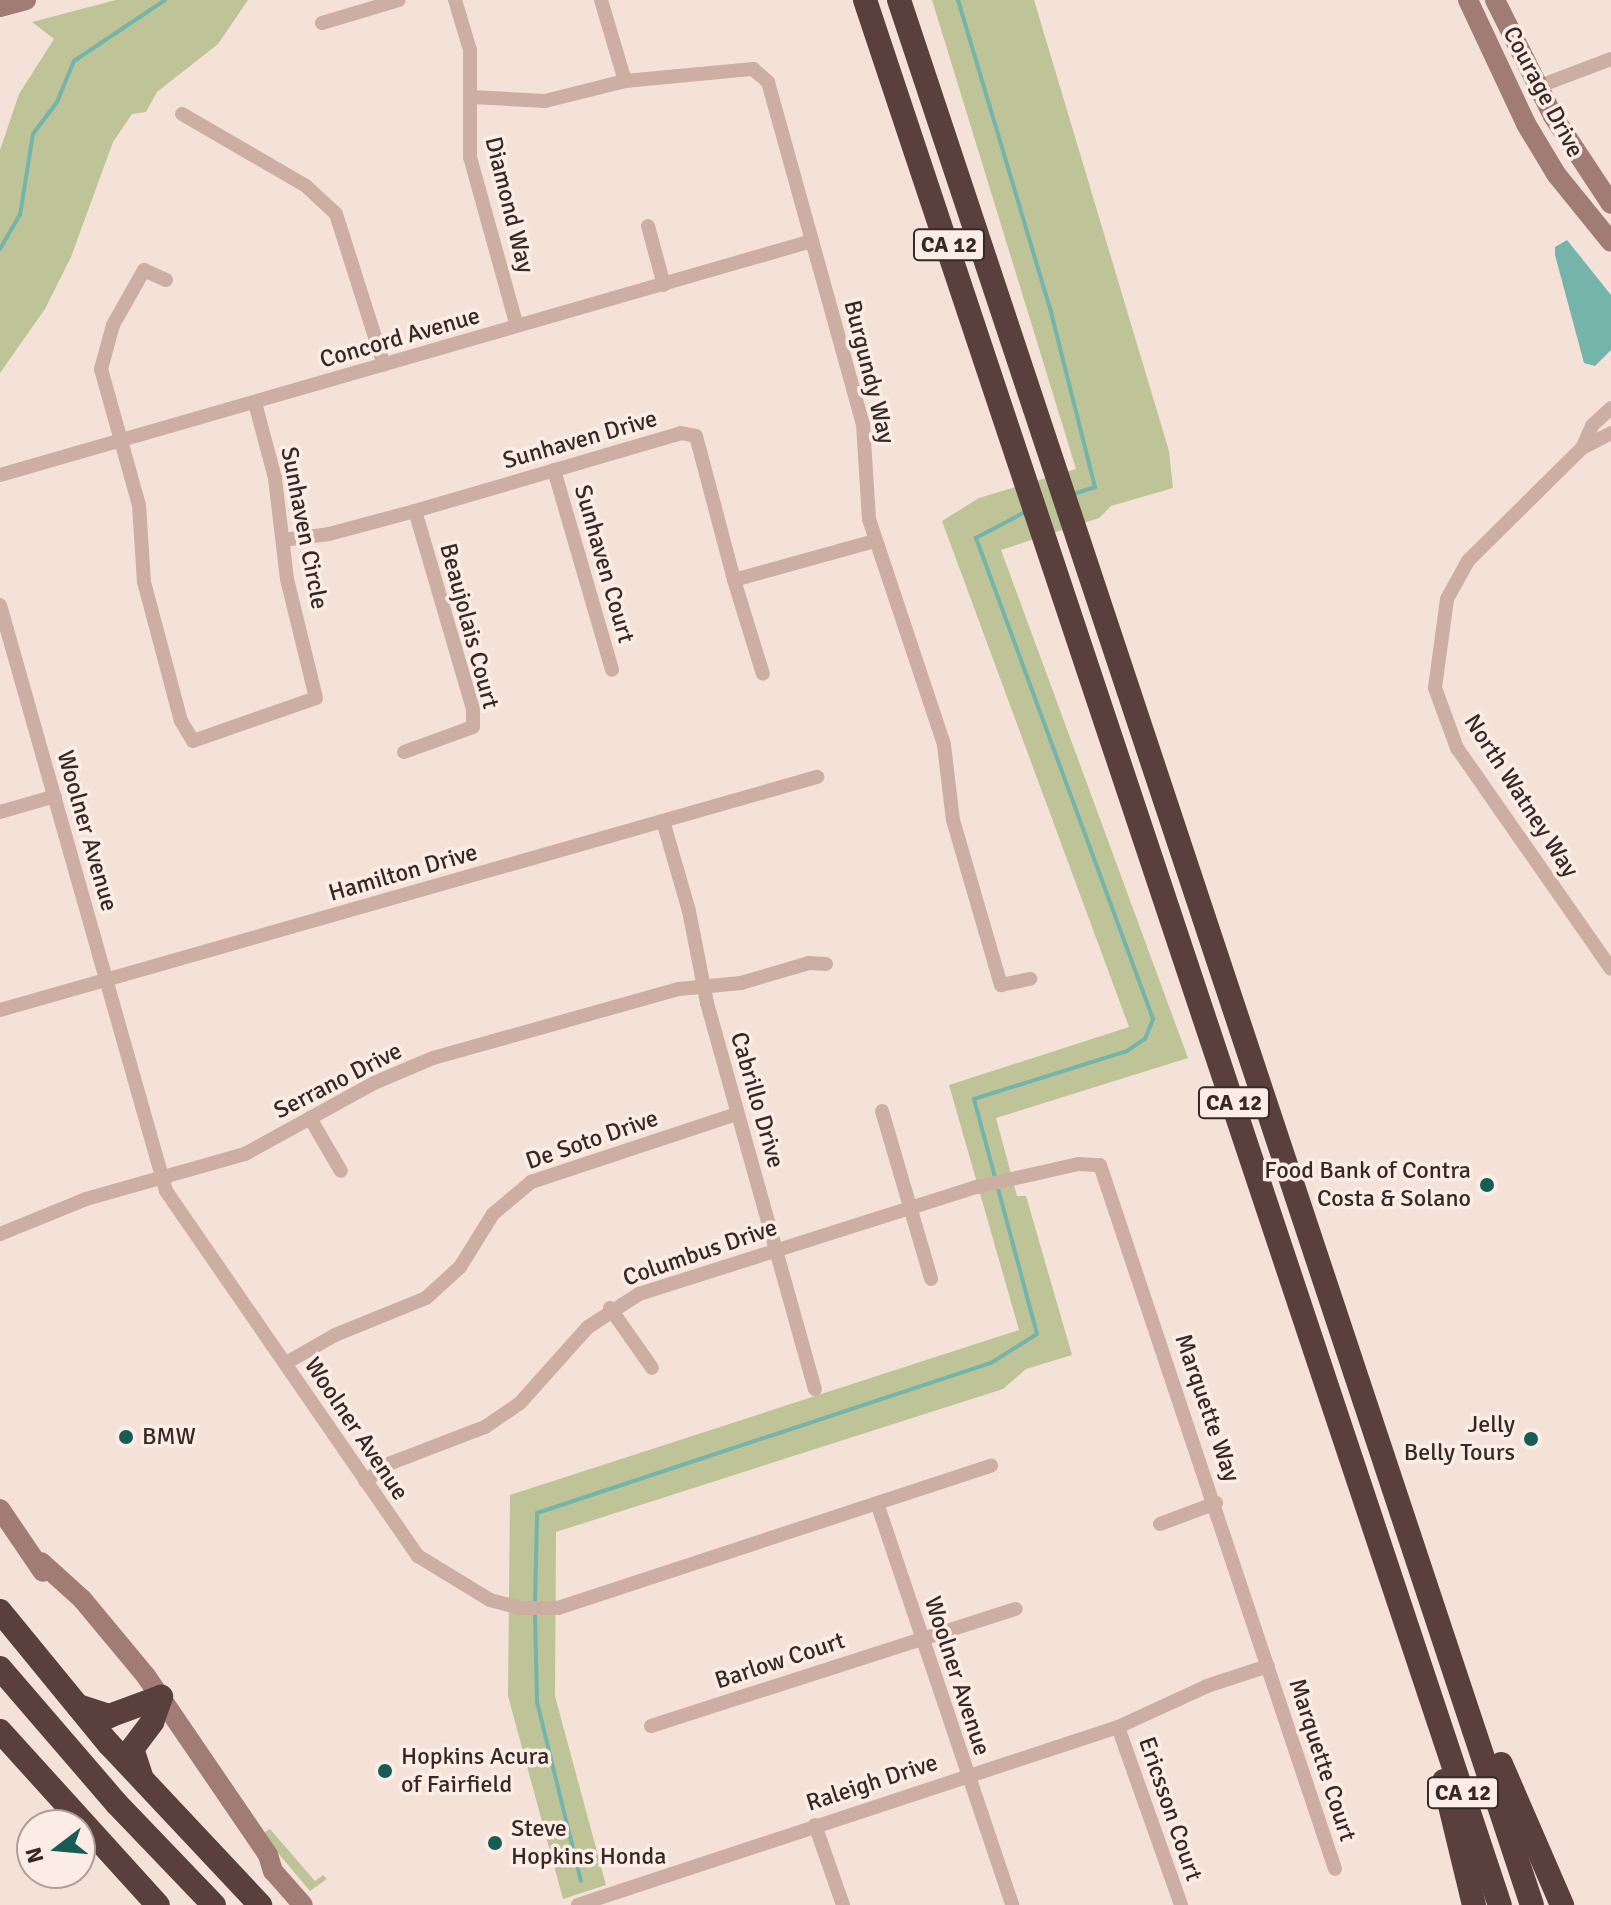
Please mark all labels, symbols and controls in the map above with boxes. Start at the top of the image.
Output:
street label: Courage Drive [1496,22,1590,162]
street label: Diamond Way [478,134,540,276]
road number: CA 12 [911,227,987,263]
street label: Burgundy Way [837,297,901,447]
street label: Concord Avenue [317,301,483,375]
street label: Sunhaven Drive [500,404,660,476]
street label: Sunhaven Circle [274,444,334,612]
street label: Sunhaven Court [568,482,640,646]
street label: Beaujolais Court [433,540,505,712]
street label: North Watney Way [1458,709,1584,883]
street label: Woolner Avenue [50,747,124,915]
street label: Hamilton Drive [325,838,481,908]
street label: Cabrillo Drive [724,1029,790,1171]
street label: Serrano Drive [269,1036,407,1126]
road number: CA 12 [1196,1085,1272,1121]
street label: De Soto Drive [522,1104,662,1176]
place label: Food Bank of Contra Costa & Solano [1264,1157,1471,1213]
marker: Food Bank of Contra Costa & Solano [1478,1176,1496,1194]
street label: Columbus Drive [619,1213,781,1293]
street label: Marquette Way [1168,1330,1246,1486]
street label: Woolner Avenue [298,1352,414,1506]
place label: Jelly Belly Tours [1404,1411,1515,1467]
place label: BMW [142,1423,196,1451]
marker: BMW [117,1428,135,1446]
marker: Jelly Belly Tours [1522,1430,1540,1448]
street label: Woolner Avenue [918,1593,996,1759]
street label: Barlow Court [711,1626,849,1696]
street label: Marquette Court [1282,1675,1362,1845]
street label: Ericsson Court [1132,1733,1208,1885]
place label: Hopkins Acura of Fairfield [401,1743,549,1799]
street label: Raleigh Drive [803,1748,941,1818]
marker: Hopkins Acura of Fairfield [376,1762,394,1780]
road number: CA 12 [1425,1775,1501,1811]
north arrow [16,1809,96,1889]
place label: Steve Hopkins Honda [511,1815,666,1871]
marker: Steve Hopkins Honda [486,1834,504,1852]
text: N [19,1844,49,1866]

